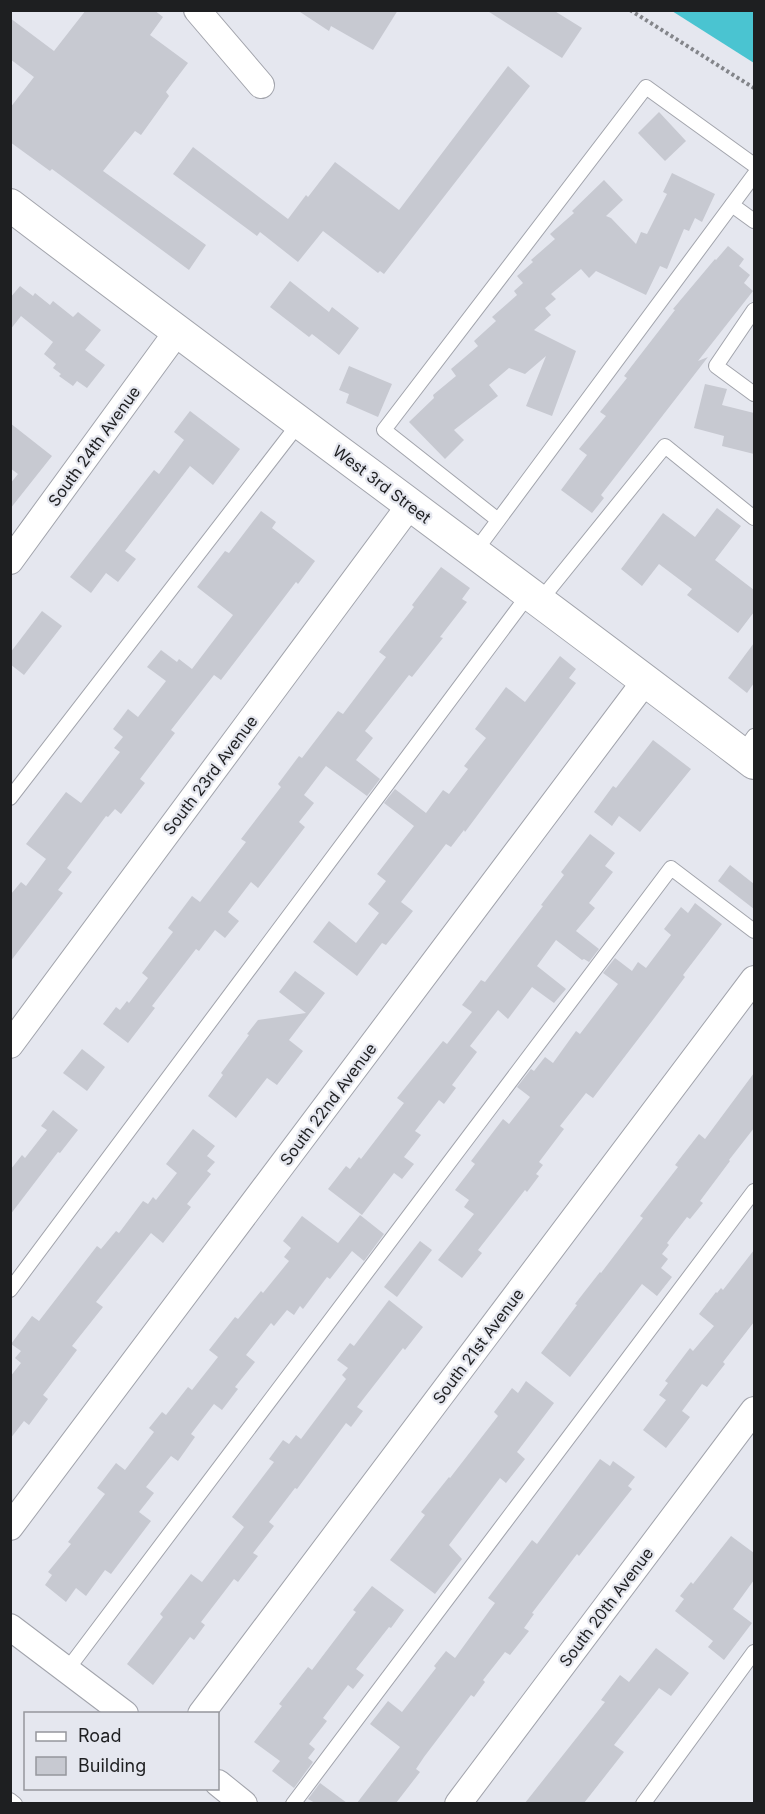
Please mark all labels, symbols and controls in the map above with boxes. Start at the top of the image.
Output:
street label: South 24th Avenue [44,382,144,510]
street label: West 3rd Street [329,441,435,527]
street label: South 23rd Avenue [159,711,261,839]
street label: South 22nd Avenue [275,1039,381,1169]
street label: South 21st Avenue [428,1284,528,1408]
street label: South 20th Avenue [555,1543,657,1671]
legend [24,1712,219,1790]
text: Road [78,1725,121,1746]
text: Building [78,1755,146,1776]

